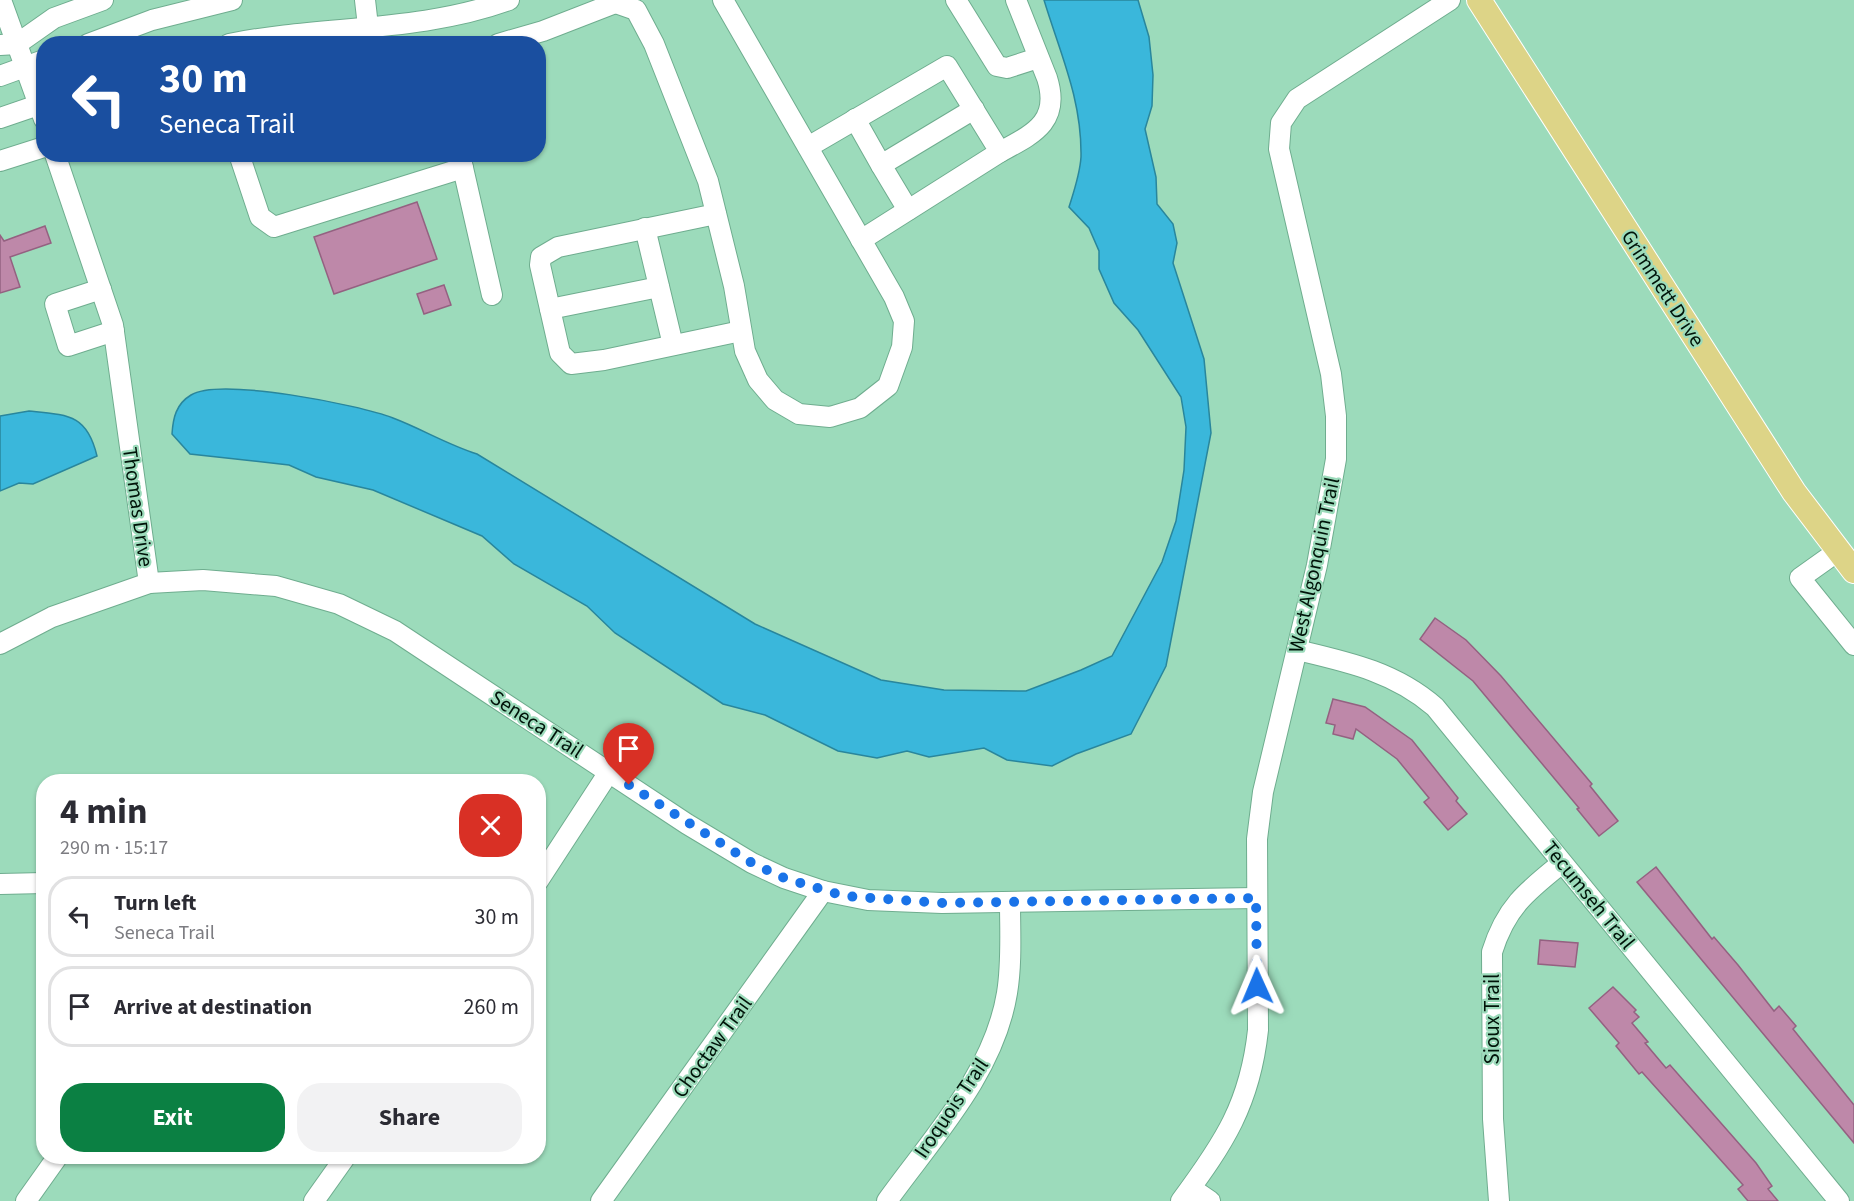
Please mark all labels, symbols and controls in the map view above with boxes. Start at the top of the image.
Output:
text: 30 m [159,49,248,109]
icon: left [60,60,138,138]
text: Seneca Trail [159,105,295,144]
street label: Grimmett Drive [1614,224,1712,352]
street label: Thomas Drive [115,445,161,569]
street label: West Algonquin Trail [1281,475,1347,655]
street label: Seneca Trail [484,683,590,765]
pin [603,723,654,785]
icon: arrive [612,732,645,765]
text: 4 min [60,786,148,837]
button: close [459,794,522,857]
text: 290 m · 15:17 [60,834,168,862]
street label: Tecumseh Trail [1536,834,1642,956]
text: Turn left [114,887,196,919]
icon: left [63,900,96,933]
text: 30 m [474,901,519,933]
text: Seneca Trail [114,919,215,947]
position arrow [1225,954,1289,1018]
street label: Sioux Trail [1477,974,1507,1064]
icon: arrive [63,990,96,1023]
street label: Choctaw Trail [665,990,759,1104]
text: Arrive at destination [114,991,312,1023]
text: 260 m [464,991,519,1023]
street label: Iroquois Trail [906,1052,996,1164]
button: Exit [60,1083,285,1152]
button: Share [297,1083,522,1152]

